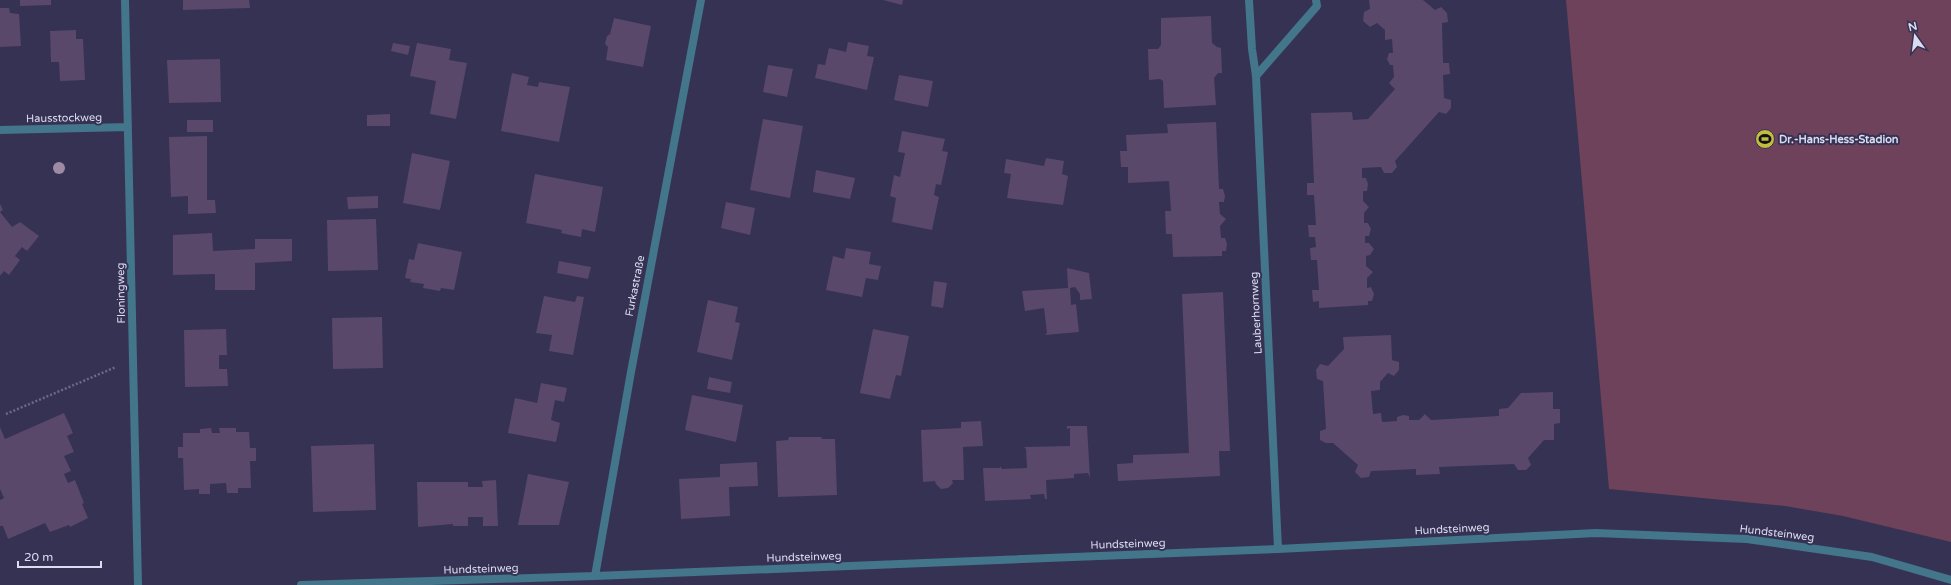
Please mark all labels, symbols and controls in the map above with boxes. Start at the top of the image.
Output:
north arrow [1895,16,1935,56]
text: N [1907,19,1919,34]
street label: Hausstockweg [26,111,102,125]
sports icon: Dr.-Hans-Hess-Stadion [1754,128,1776,150]
place label: Dr.-Hans-Hess-Stadion [1779,133,1899,146]
street label: Furkastraße [623,254,647,318]
street label: Floningweg [114,262,128,324]
street label: Lauberhornweg [1247,271,1265,355]
street label: Hundsteinweg [1414,521,1490,537]
street label: Hundsteinweg [1739,522,1815,544]
street label: Hundsteinweg [1090,536,1166,552]
scale bar [18,543,101,569]
street label: Hundsteinweg [766,549,842,565]
text: 20 m [24,550,53,564]
street label: Hundsteinweg [443,561,519,577]

